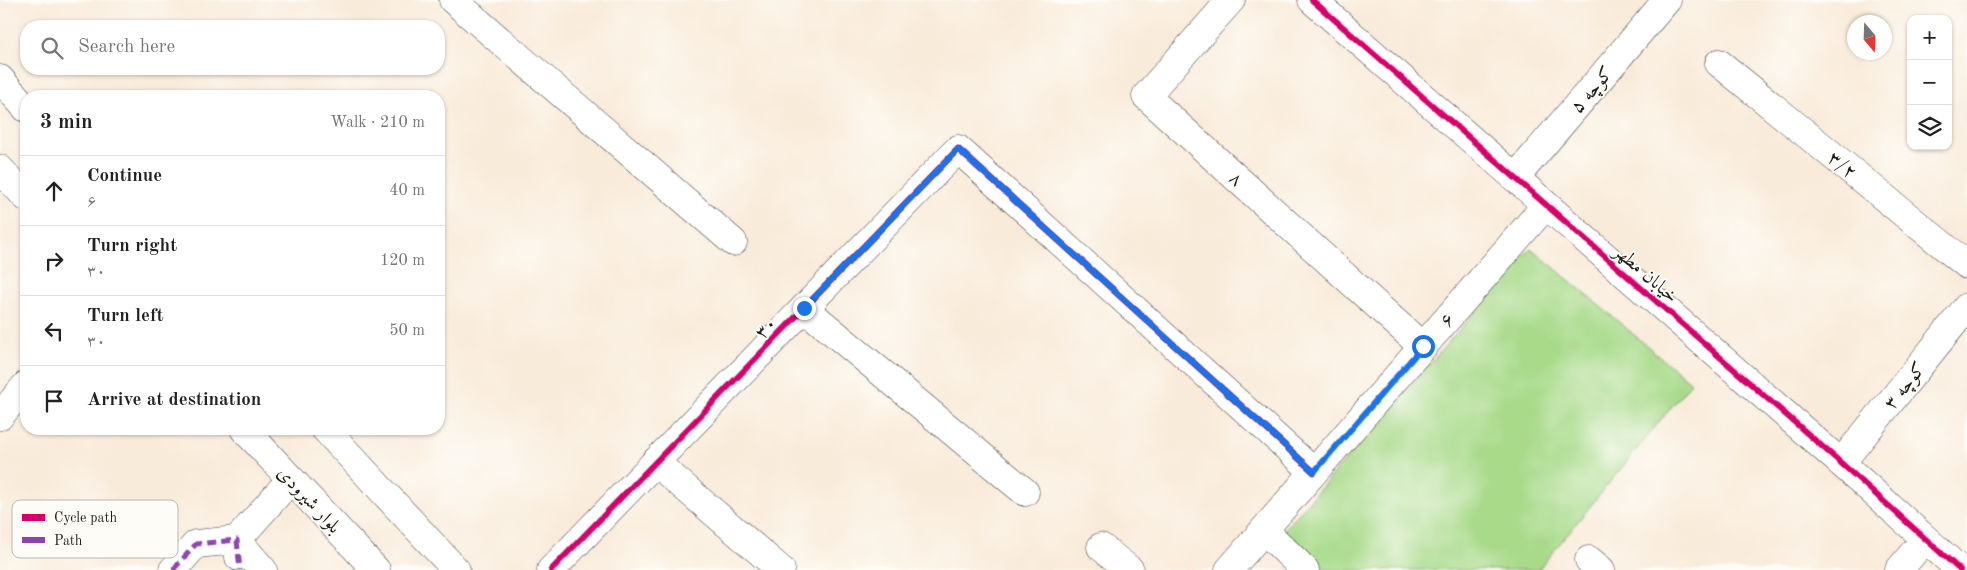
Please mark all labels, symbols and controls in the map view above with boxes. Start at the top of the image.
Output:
north arrow [1847,15,1892,60]
map controls [1907,15,1952,150]
button: + [1907,15,1952,60]
search box [20,20,445,75]
icon: search [38,34,66,62]
text: Search here [78,38,175,57]
button: − [1907,60,1952,105]
street label: کوچه ۵ [1567,63,1619,119]
button: layers [1907,105,1952,150]
text: 3 min [40,112,93,133]
text: Walk · 210 m [330,115,425,131]
street label: ۳/۲ [1823,149,1859,183]
text: Continue [87,167,162,186]
street label: ۸ [1225,169,1246,191]
icon: ahead [40,177,68,205]
text: 40 m [389,183,425,199]
text: ۶ [87,194,96,210]
text: Turn right [87,237,177,256]
street label: خیابان مطهر [1608,241,1681,308]
icon: right [40,247,68,275]
text: 120 m [380,253,425,269]
text: ۳۰ [87,264,106,280]
route end [793,297,816,320]
text: Turn left [87,307,164,326]
street label: ۶ [1437,310,1459,331]
street label: ۳۰ [752,314,781,343]
icon: left [40,317,68,345]
text: 50 m [389,323,425,339]
text: ۳۰ [87,334,106,350]
route start [1412,335,1435,358]
street label: کوچه ۳ [1881,359,1932,415]
icon: arrive [40,387,68,415]
text: Arrive at destination [87,391,261,410]
street label: بلوار شیرودی [273,464,344,538]
legend [12,500,178,558]
text: Cycle path [54,511,117,525]
text: Path [54,534,83,548]

